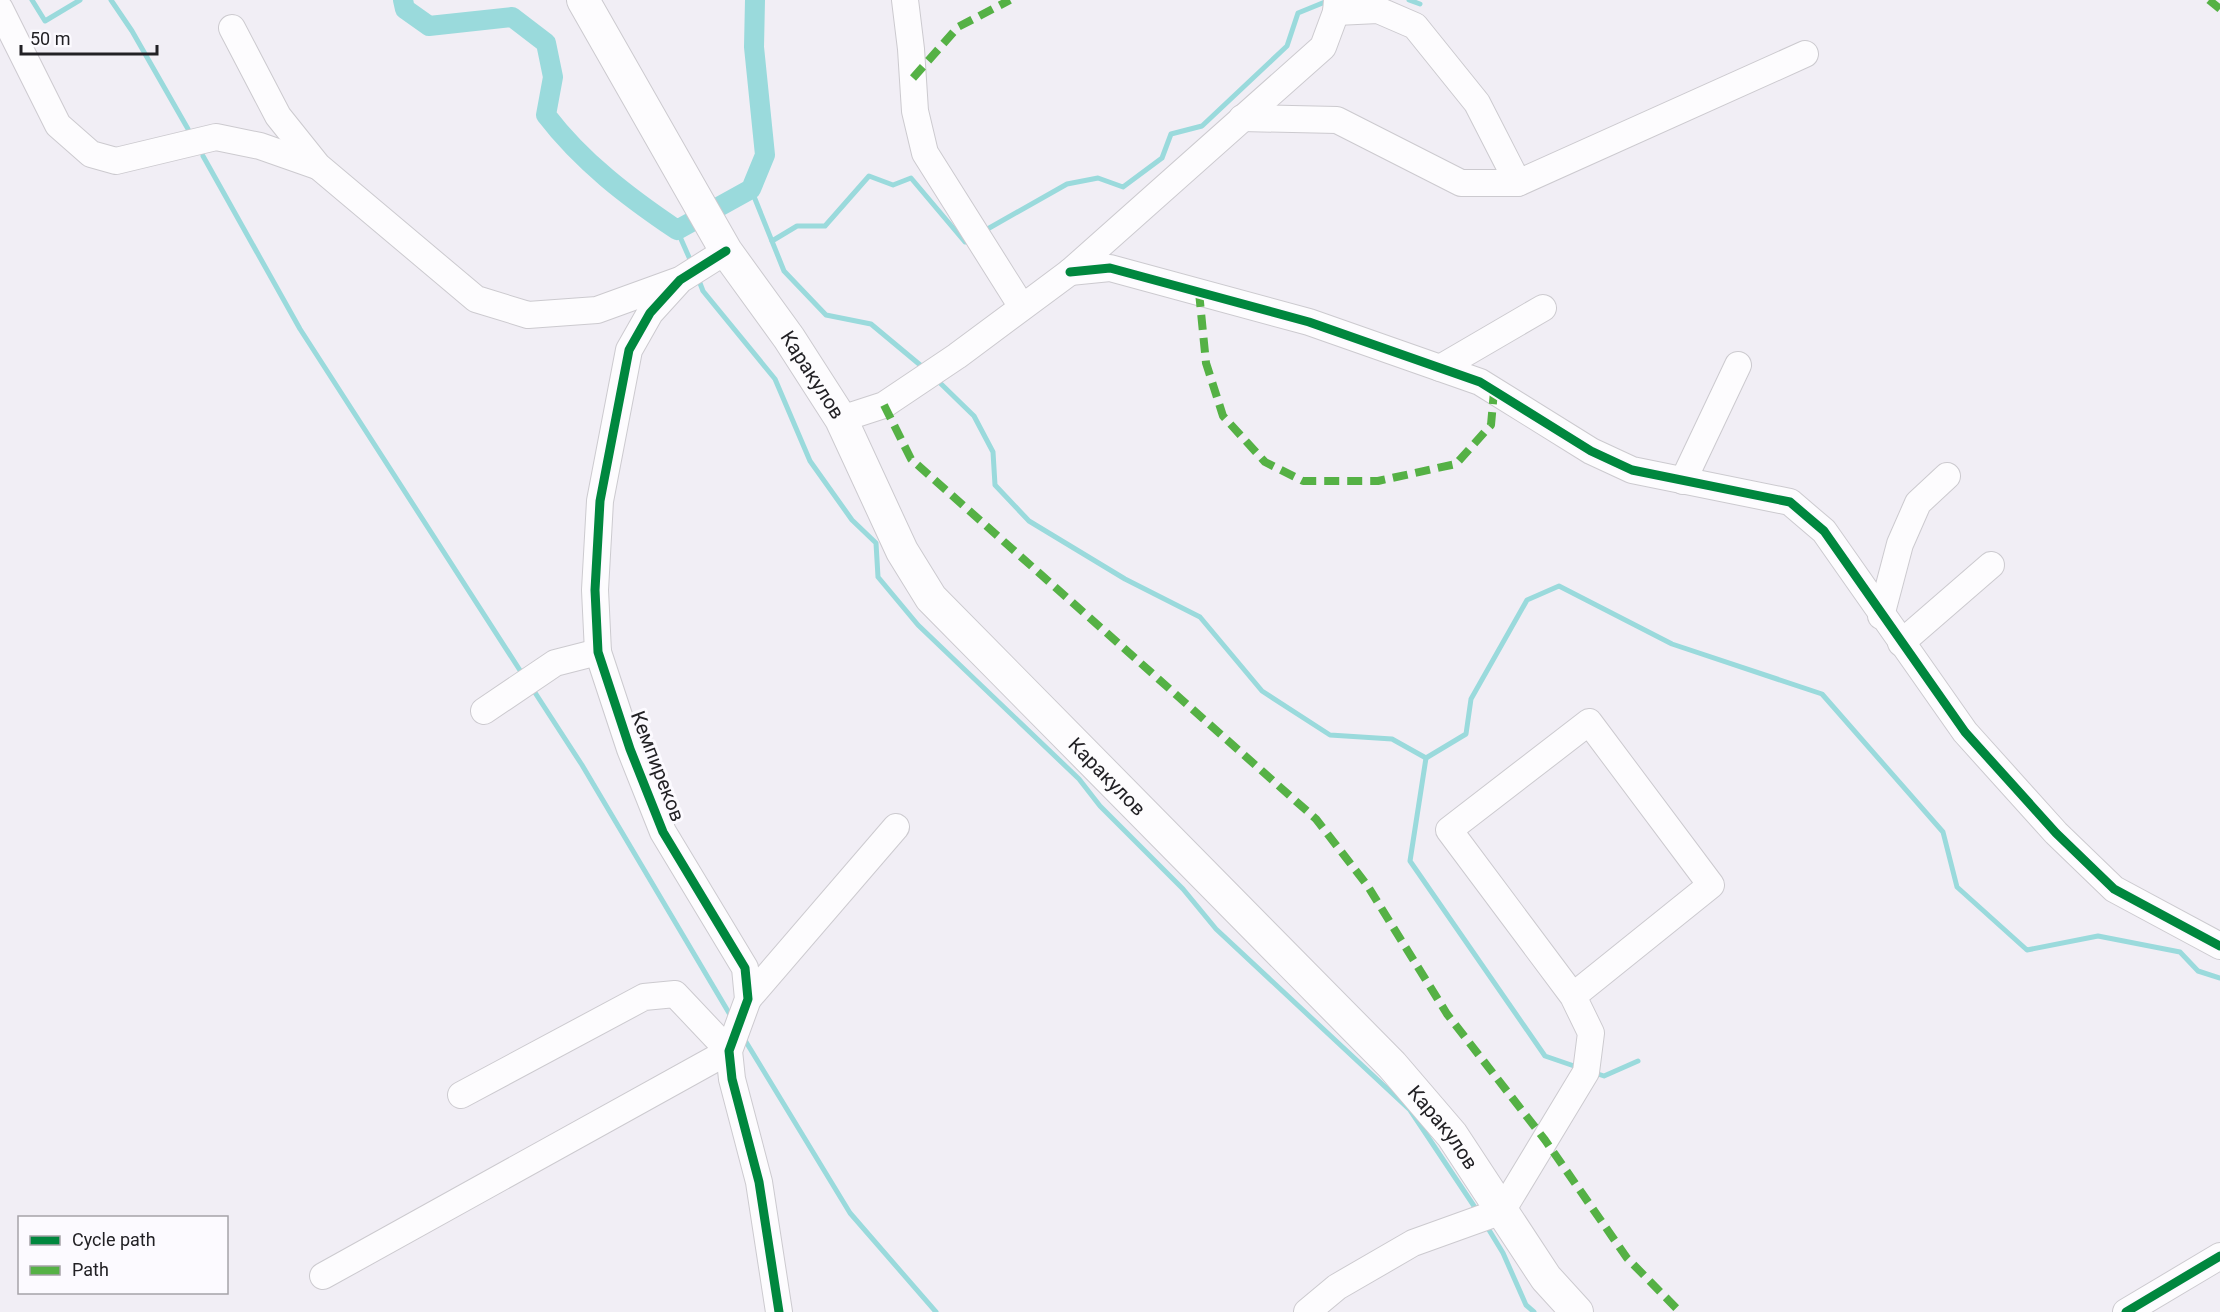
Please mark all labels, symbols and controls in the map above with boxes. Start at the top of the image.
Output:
scale bar [21,18,158,56]
text: 50 m [30,28,70,49]
street label: Каракулов [775,326,850,423]
street label: Кемпиреков [626,707,690,825]
street label: Каракулов [1063,732,1151,821]
street label: Каракулов [1403,1080,1483,1174]
legend [18,1216,228,1294]
text: Cycle path [72,1229,156,1250]
text: Path [72,1259,109,1280]

